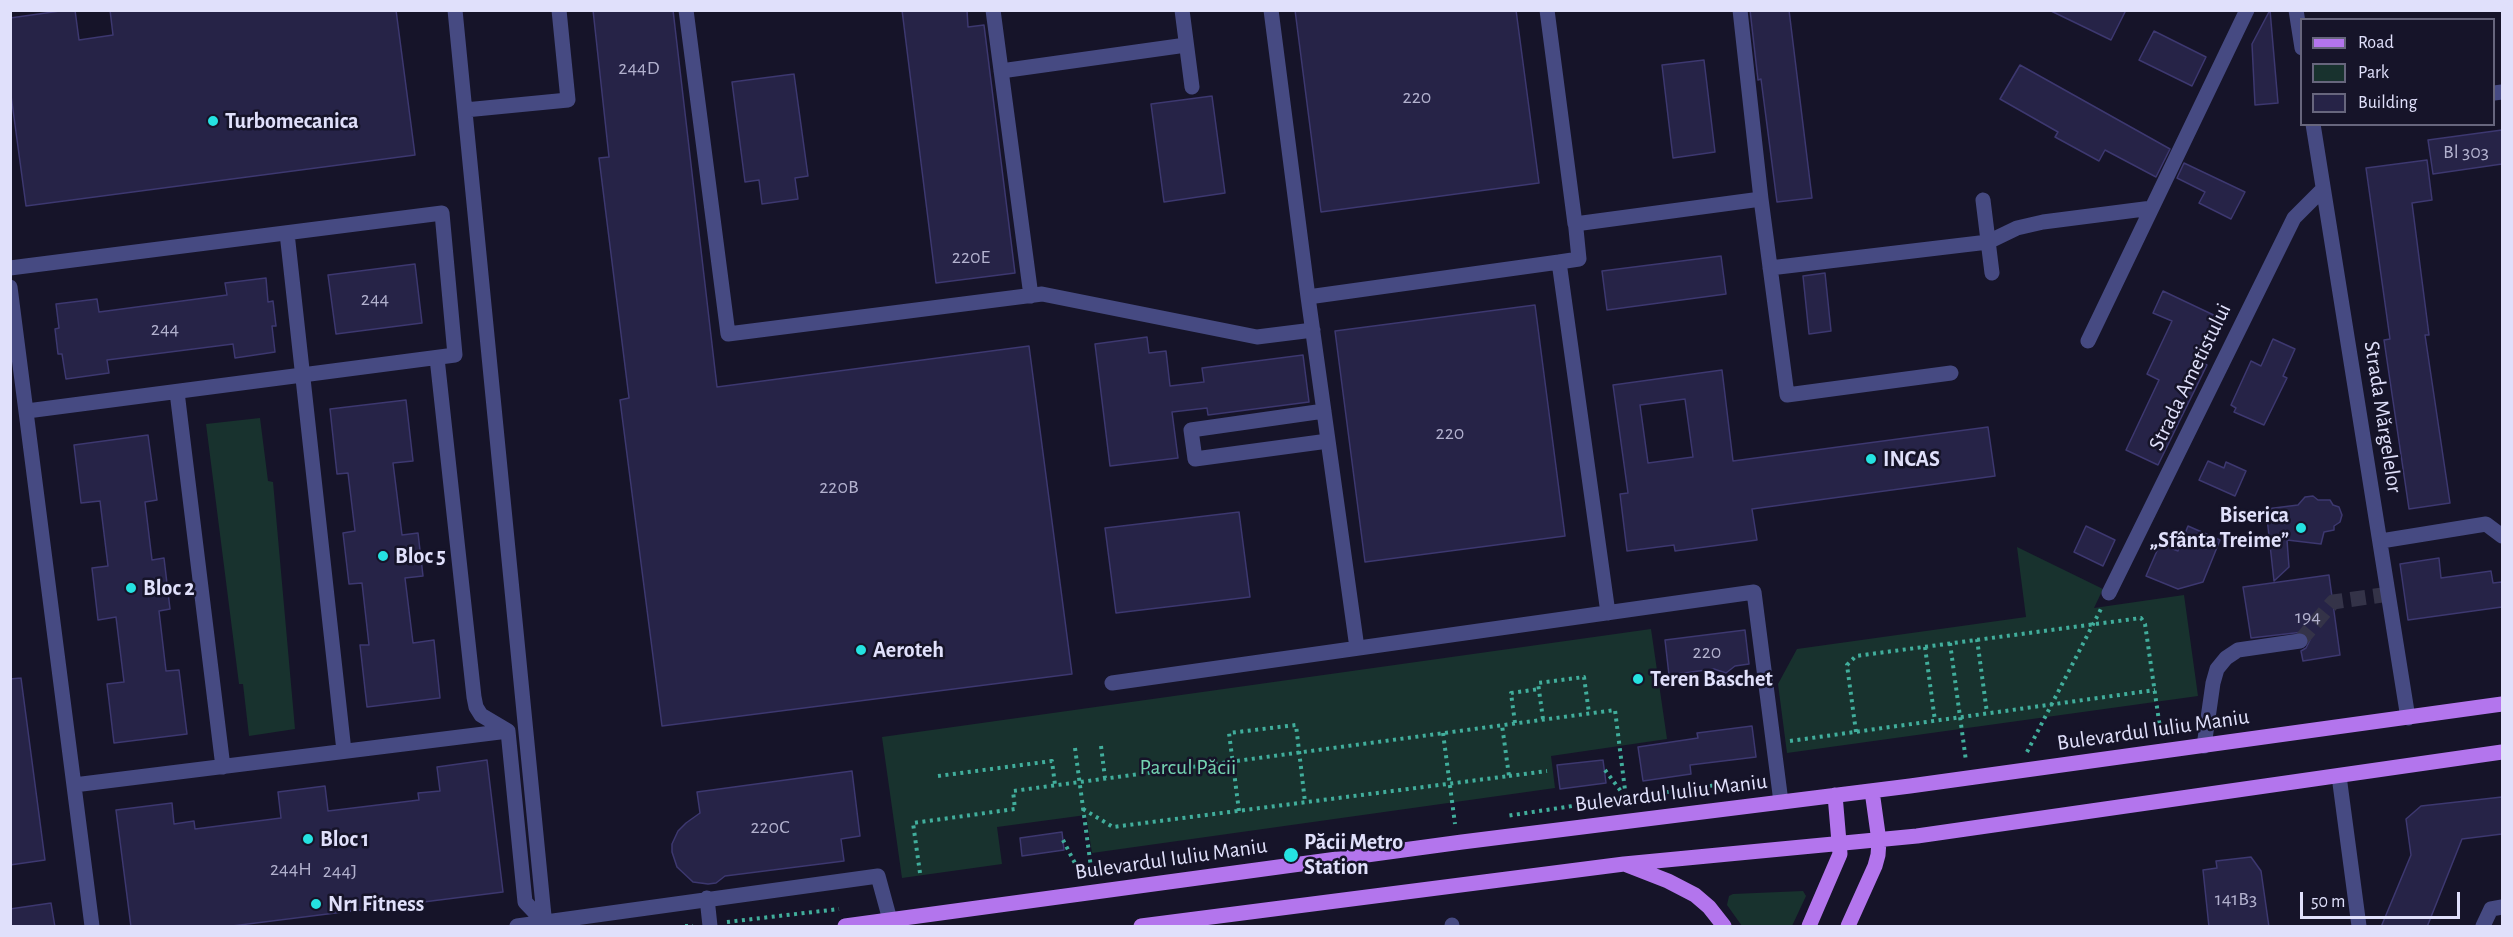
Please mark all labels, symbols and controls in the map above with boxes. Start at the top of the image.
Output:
legend [2300,18,2495,126]
text: Road [2358,34,2394,52]
house number: 244D [618,56,660,80]
text: Park [2358,64,2389,82]
house number: 220 [1403,85,1431,109]
text: Building [2358,94,2417,112]
place label: Turbomecanica [225,108,359,134]
marker: Turbomecanica [206,114,220,128]
house number: Bl 303 [2443,140,2489,164]
house number: 220E [952,245,990,269]
house number: 244 [361,287,389,311]
street label: Strada Ametistului [2143,299,2237,455]
house number: 244 [151,317,179,341]
street label: Strada Mărgelelor [2358,339,2408,495]
house number: 220 [1436,421,1464,445]
place label: INCAS [1883,446,1940,472]
marker: INCAS [1864,452,1878,466]
house number: 220B [819,475,859,499]
place label: Biserica „Sfânta Treime” [2149,502,2289,554]
marker: Biserica „Sfânta Treime” [2294,521,2308,535]
place label: Bloc 5 [395,543,446,569]
marker: Bloc 5 [376,549,390,563]
place label: Bloc 2 [143,575,195,601]
marker: Bloc 2 [124,581,138,595]
house number: 194 [2295,605,2321,629]
place label: Aeroteh [873,637,944,663]
house number: 220 [1693,640,1721,664]
marker: Aeroteh [854,643,868,657]
place label: Teren Baschet [1650,666,1773,692]
marker: Teren Baschet [1631,672,1645,686]
street label: Bulevardul Iuliu Maniu [2055,703,2251,757]
park label: Parcul Păcii [1140,754,1236,780]
street label: Bulevardul Iuliu Maniu [1573,768,1769,818]
house number: 220C [750,815,790,839]
place label: Bloc 1 [320,826,369,852]
place label: Păcii Metro Station [1304,829,1403,880]
marker: Bloc 1 [301,832,315,846]
street label: Bulevardul Iuliu Maniu [1073,832,1269,886]
marker: Păcii Metro Station [1282,846,1300,864]
house number: 244H [270,857,312,881]
house number: 244J [323,859,357,883]
scale bar [2303,880,2464,918]
house number: 141B3 [2215,887,2257,911]
place label: Nr1 Fitness [328,891,424,917]
text: 50 m [2311,893,2345,911]
marker: Nr1 Fitness [309,897,323,911]

